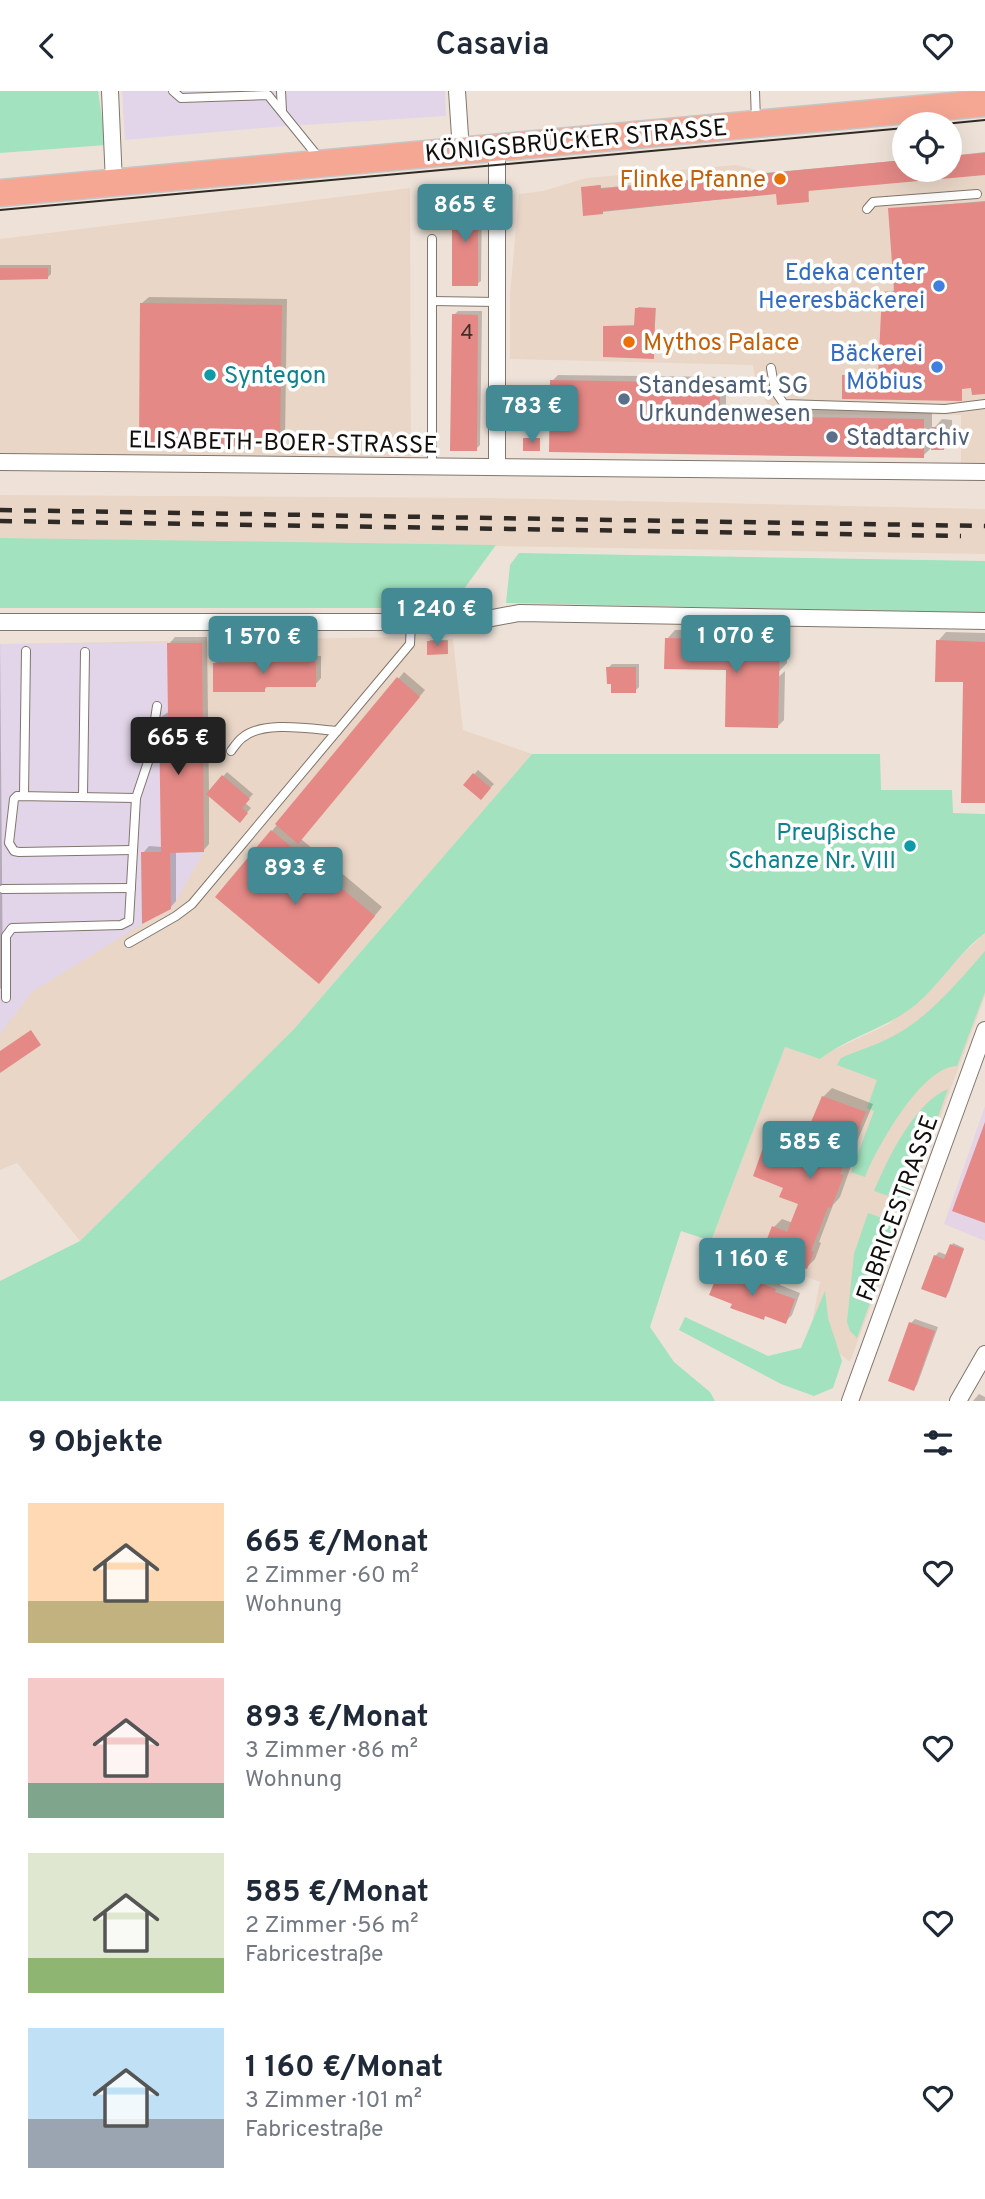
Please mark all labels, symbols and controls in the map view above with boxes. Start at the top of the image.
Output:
text: Casavia [435,26,550,66]
icon: back [28,27,66,65]
icon: heart [919,27,957,65]
street label: KÖNIGSBRÜCKER STRASSE [423,112,729,170]
map controls [892,112,962,182]
button: locate [892,112,962,182]
place label: Flinke Pfanne [619,166,766,196]
marker: Flinke Pfanne [772,171,788,187]
pin: 865 € [416,185,514,244]
text: 865 € [433,192,497,221]
place label: Edeka center Heeresbäckerei [758,259,925,317]
marker: Edeka center Heeresbäckerei [931,278,947,294]
house number: 4 [460,320,474,347]
place label: Mythos Palace [643,329,799,359]
marker: Mythos Palace [621,334,637,350]
place label: Bäckerei Möbius [830,340,923,398]
marker: Bäckerei Möbius [929,359,945,375]
place label: Syntegon [224,362,326,392]
marker: Syntegon [202,367,218,383]
place label: Standesamt, SG Urkundenwesen [638,372,811,430]
pin: 783 € [483,385,581,445]
marker: Standesamt, SG Urkundenwesen [616,391,632,407]
text: 783 € [502,393,562,422]
place label: Stadtarchiv [846,424,970,454]
street label: ELISABETH-BOER-STRASSE [128,426,438,462]
marker: Stadtarchiv [824,429,840,445]
pin: 1 240 € [372,589,502,648]
text: 1 240 € [397,596,477,625]
pin: 1 070 € [671,615,801,675]
pin: 1 570 € [198,617,328,676]
text: 1 070 € [697,623,775,652]
text: 1 570 € [225,624,301,653]
pin: 665 € [129,717,227,777]
text: 665 € [147,725,209,754]
place label: Preußische Schanze Nr. VIII [728,819,896,877]
marker: Preußische Schanze Nr. VIII [902,838,918,854]
pin: 893 € [246,847,344,907]
text: 893 € [264,855,326,884]
street label: FABRICESTRASSE [851,1111,946,1306]
pin: 585 € [761,1121,859,1181]
text: 585 € [779,1129,841,1158]
pin: 1 160 € [687,1239,817,1298]
text: 1 160 € [715,1246,789,1275]
icon: filters [919,1424,957,1462]
text: 9 Objekte [28,1425,163,1462]
text: 665 €/Monat [245,1525,429,1562]
icon: home [84,1531,168,1615]
icon: heart [919,1554,957,1592]
text: 2 Zimmer · 60 m² [245,1562,419,1591]
text: Wohnung [245,1591,342,1620]
text: 893 €/Monat [245,1700,429,1737]
icon: home [84,1706,168,1790]
icon: heart [919,1729,957,1767]
text: 3 Zimmer · 86 m² [245,1737,418,1766]
text: Wohnung [245,1766,342,1795]
text: 585 €/Monat [245,1875,429,1912]
icon: home [84,1881,168,1965]
icon: heart [919,1904,957,1942]
text: 2 Zimmer · 56 m² [245,1912,418,1941]
text: Fabricestraße [245,1941,383,1970]
text: 1 160 €/Monat [245,2050,443,2087]
icon: home [84,2056,168,2140]
icon: heart [919,2079,957,2117]
text: 3 Zimmer · 101 m² [245,2087,422,2116]
text: Fabricestraße [245,2116,383,2145]

